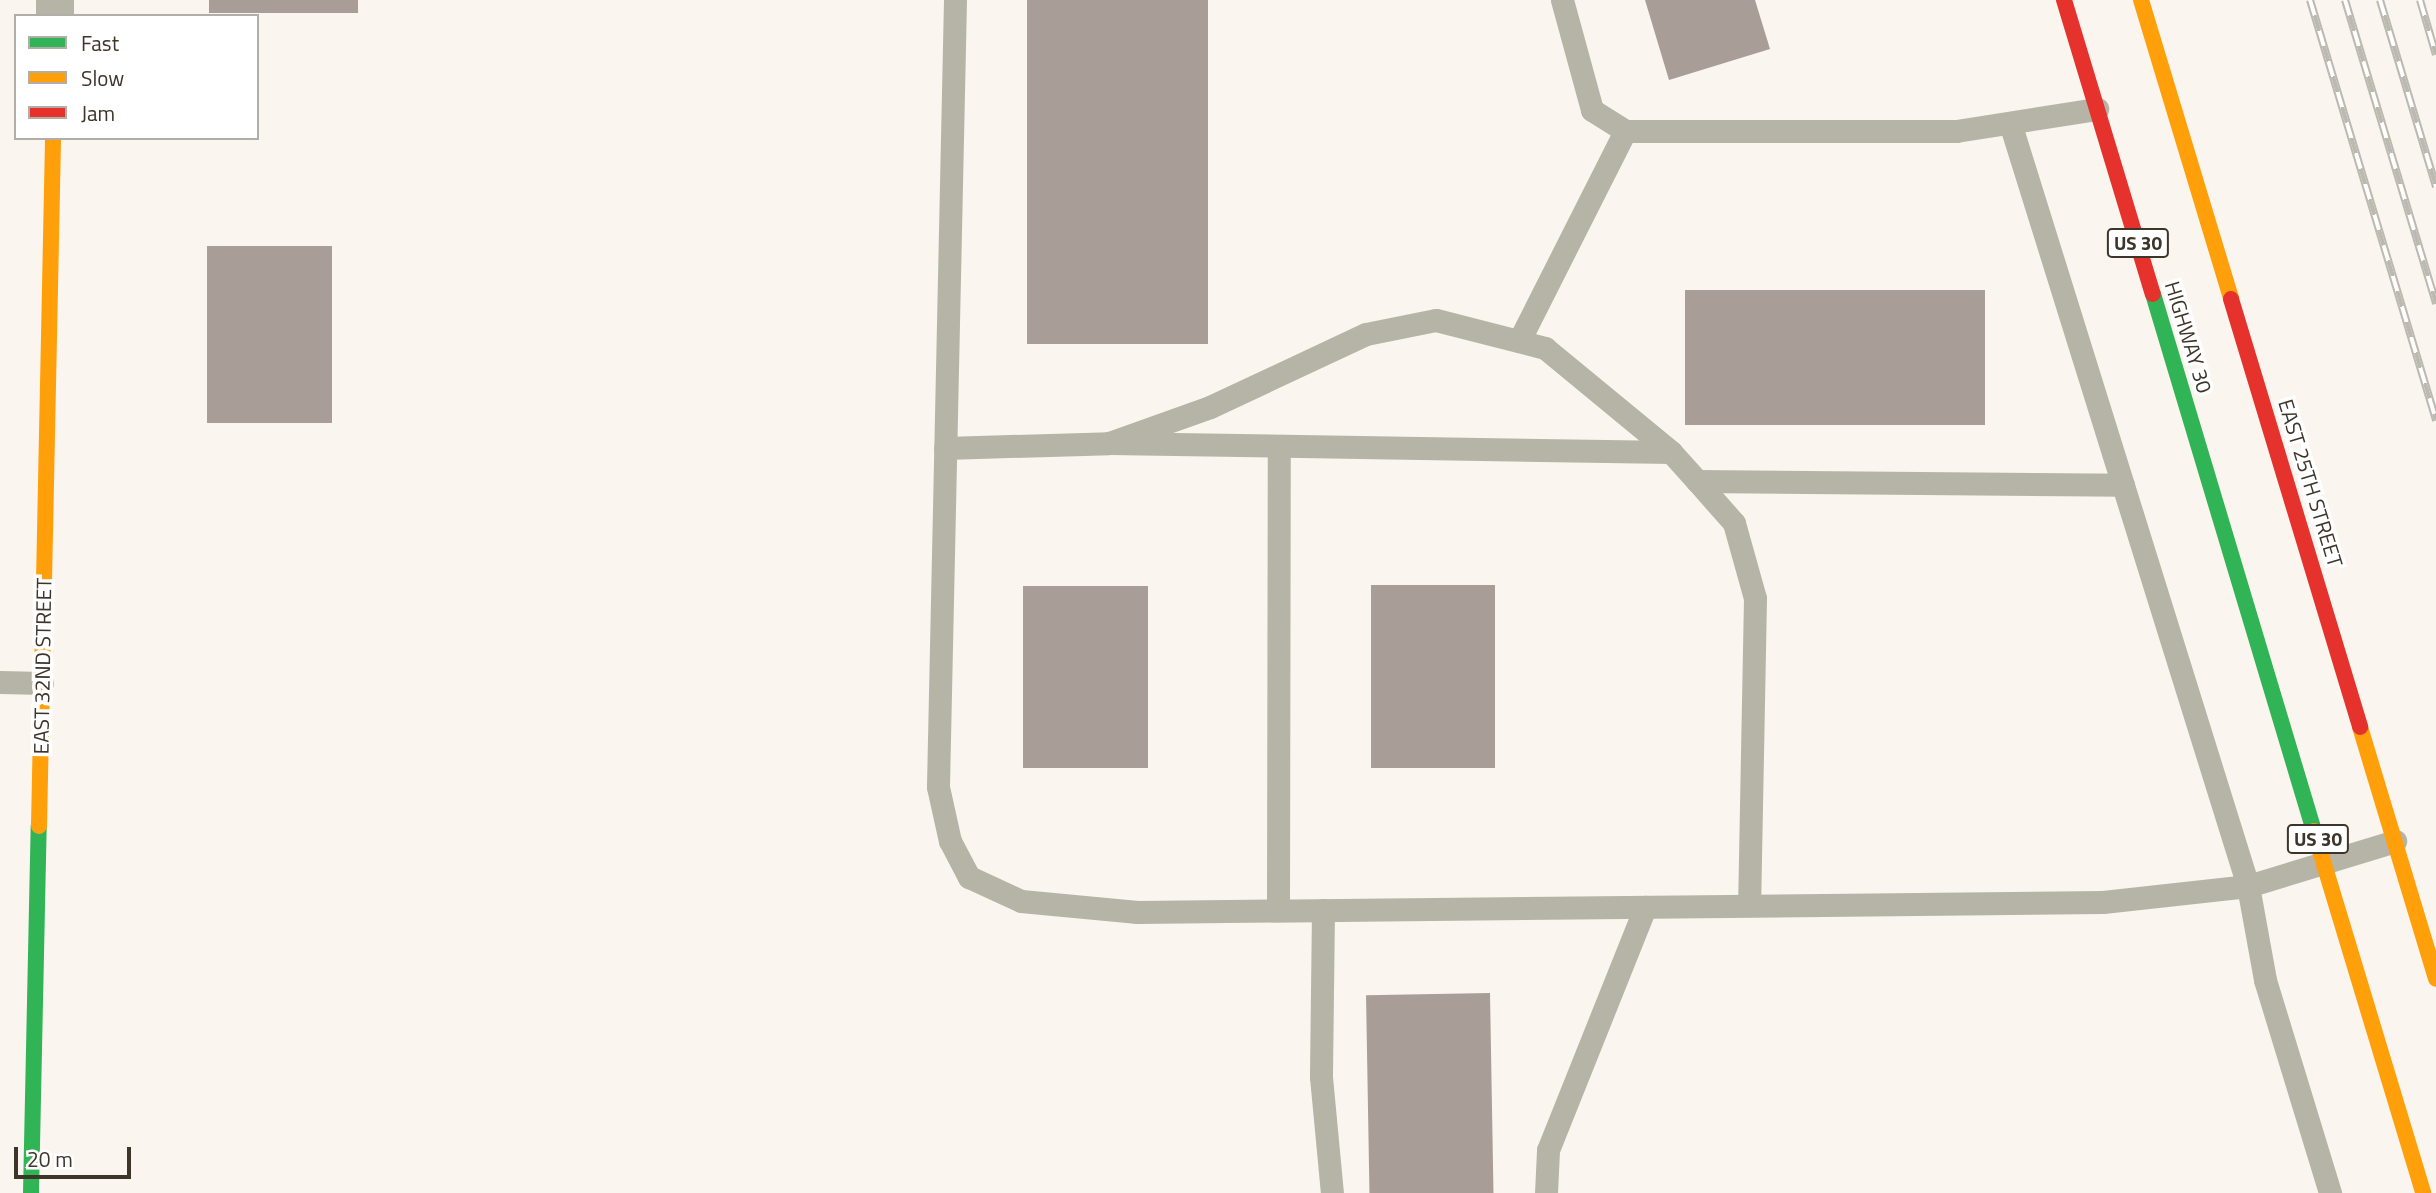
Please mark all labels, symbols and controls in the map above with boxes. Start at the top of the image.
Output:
legend [14,14,259,140]
text: Fast [81,27,119,59]
text: Slow [81,62,124,94]
text: Jam [81,97,115,129]
road number: US 30 [2106,228,2170,258]
street label: HIGHWAY 30 [2160,278,2218,396]
street label: EAST 25TH STREET [2274,396,2348,570]
street label: EAST 32ND STREET [28,578,56,754]
road number: US 30 [2286,824,2350,854]
scale bar [18,1134,135,1178]
text: 20 m [27,1143,73,1175]

